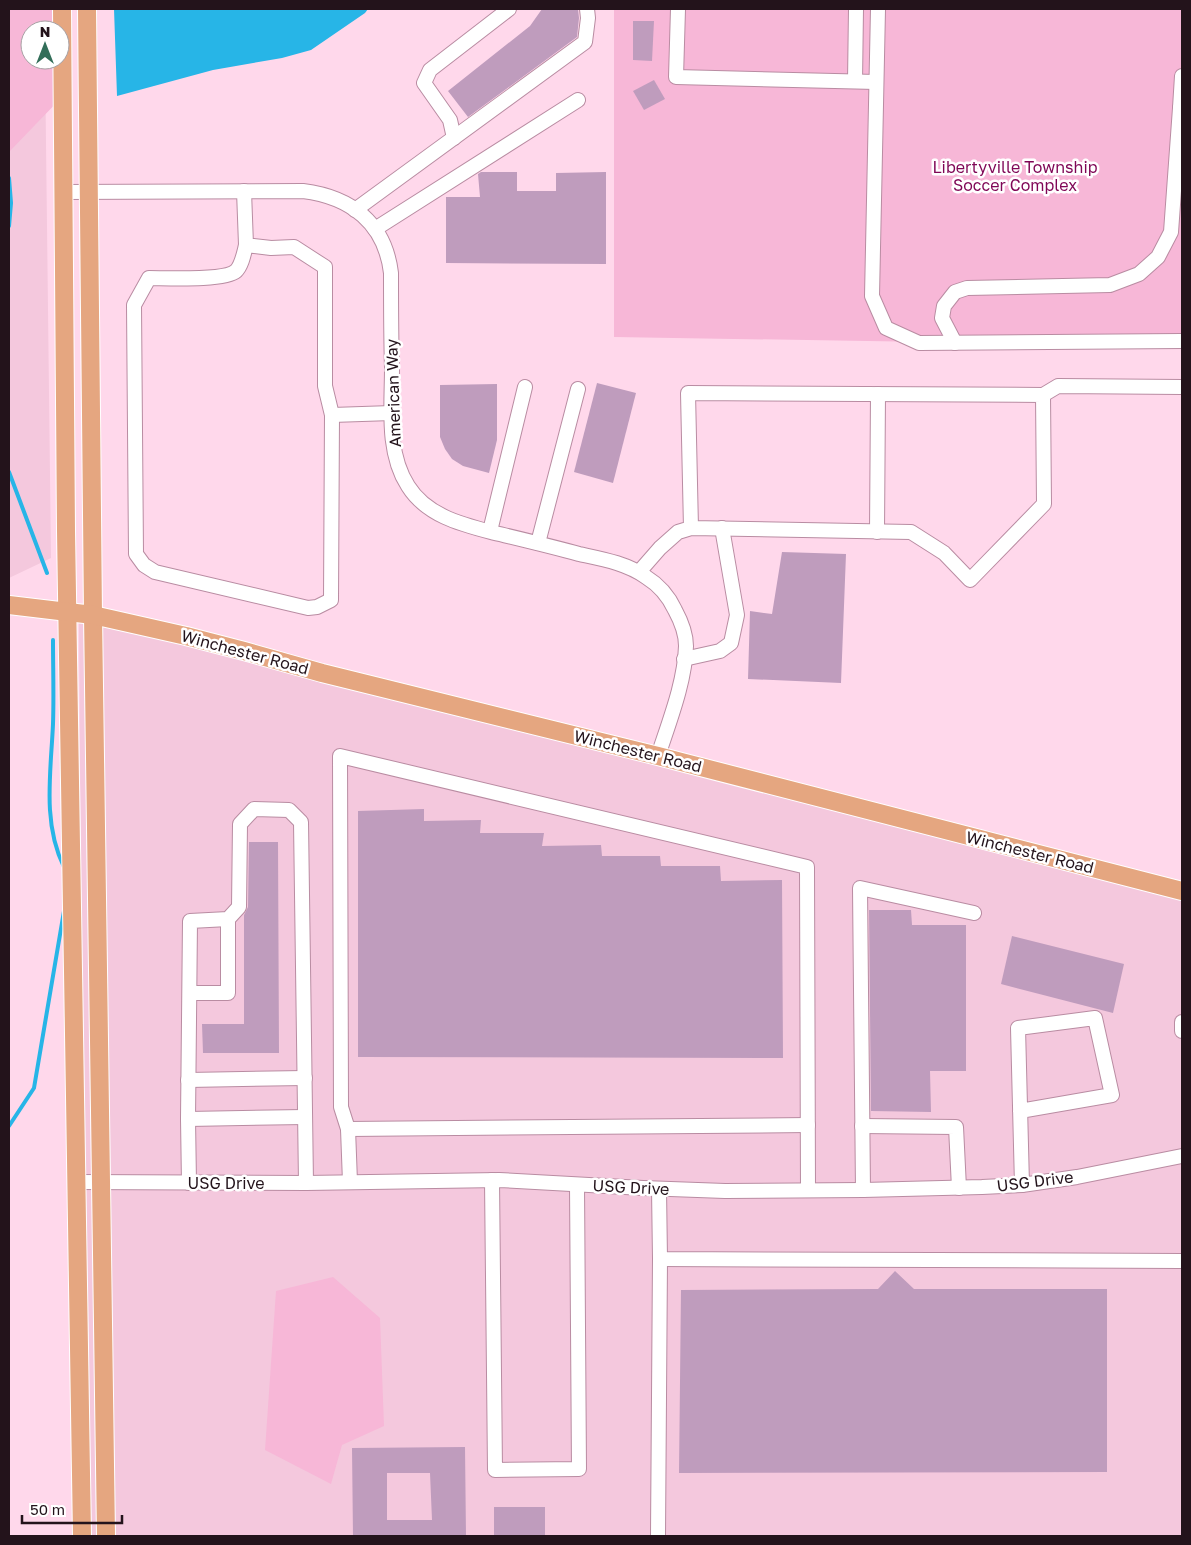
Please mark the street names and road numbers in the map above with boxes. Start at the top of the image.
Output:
street label: American Way [381,338,405,448]
street label: Winchester Road [179,625,311,679]
street label: Winchester Road [572,725,704,777]
street label: Winchester Road [964,826,1096,878]
street label: USG Drive [996,1166,1074,1196]
street label: USG Drive [188,1173,264,1193]
street label: USG Drive [592,1175,670,1199]

